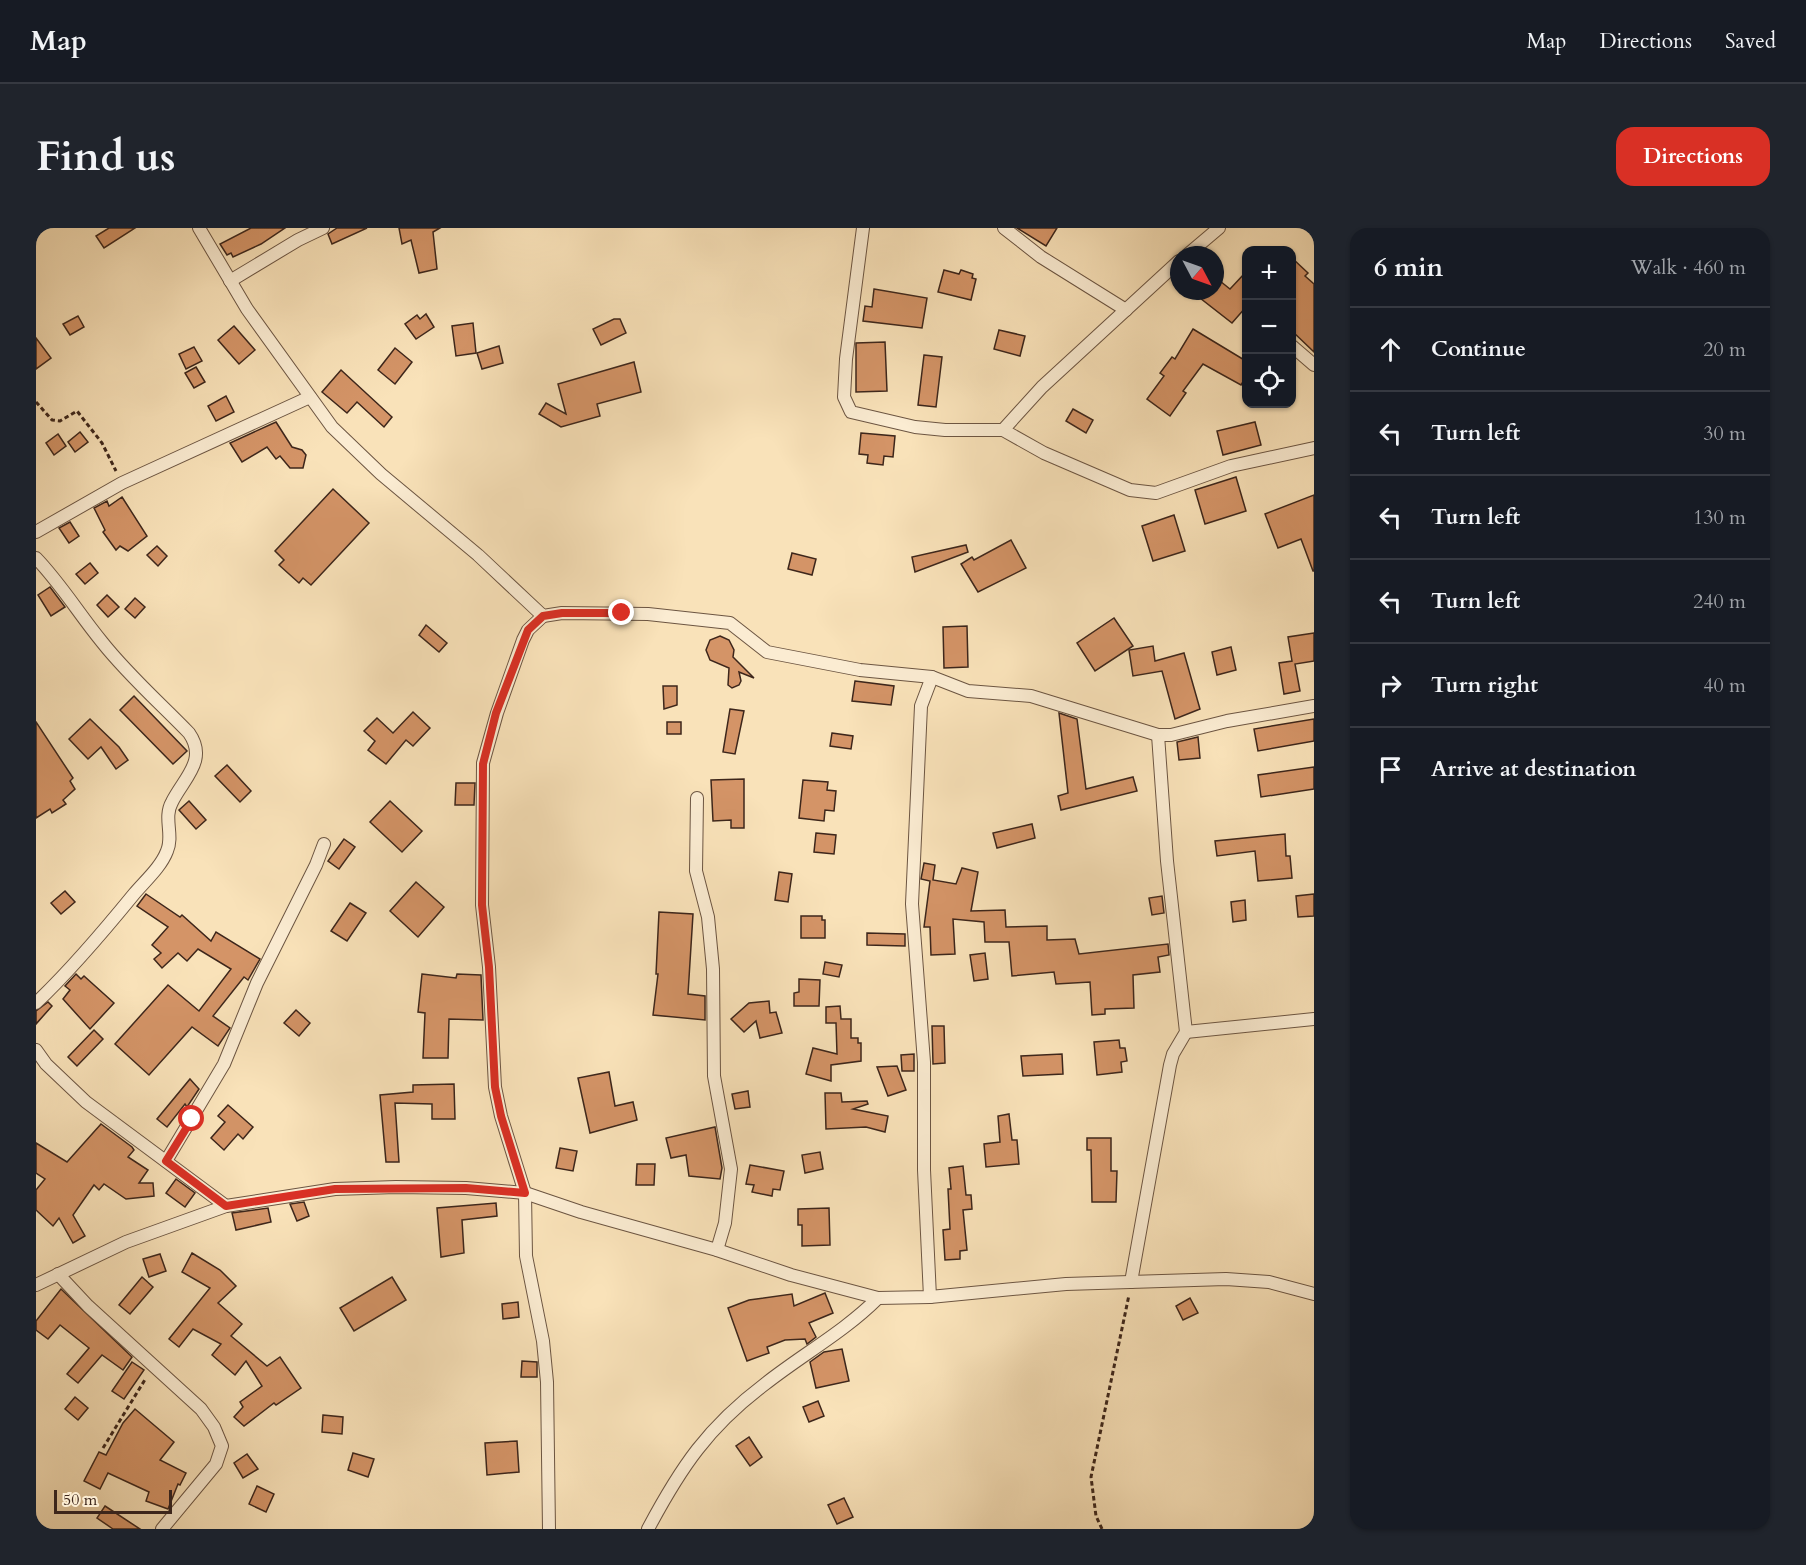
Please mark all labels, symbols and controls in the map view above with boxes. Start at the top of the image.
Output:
text: Map [30,22,87,60]
text: Map [1526,27,1566,56]
text: Directions [1599,27,1692,56]
text: Saved [1725,27,1776,56]
button: Directions [1616,127,1770,186]
text: Find us [36,128,176,185]
north arrow [1170,246,1224,300]
map controls [1242,246,1296,408]
button: + [1242,246,1296,300]
text: 6 min [1374,250,1443,285]
text: Walk · 460 m [1631,254,1746,281]
button: − [1242,300,1296,354]
icon: ahead [1374,333,1407,366]
text: Continue [1431,334,1526,364]
text: 20 m [1703,336,1746,363]
button: locate [1242,354,1296,408]
icon: left [1374,417,1407,450]
text: Turn left [1431,418,1520,448]
text: 30 m [1703,420,1746,447]
icon: left [1374,501,1407,534]
text: Turn left [1431,502,1520,532]
text: 130 m [1693,504,1746,531]
icon: left [1374,585,1407,618]
text: Turn left [1431,586,1520,616]
text: 240 m [1693,588,1746,615]
route end [608,599,634,625]
icon: right [1374,669,1407,702]
text: Turn right [1431,670,1538,700]
text: 40 m [1703,672,1746,699]
icon: arrive [1374,753,1407,786]
text: Arrive at destination [1431,754,1636,784]
route start [178,1105,204,1131]
scale bar [54,1487,172,1514]
text: 50 m [63,1489,97,1511]

